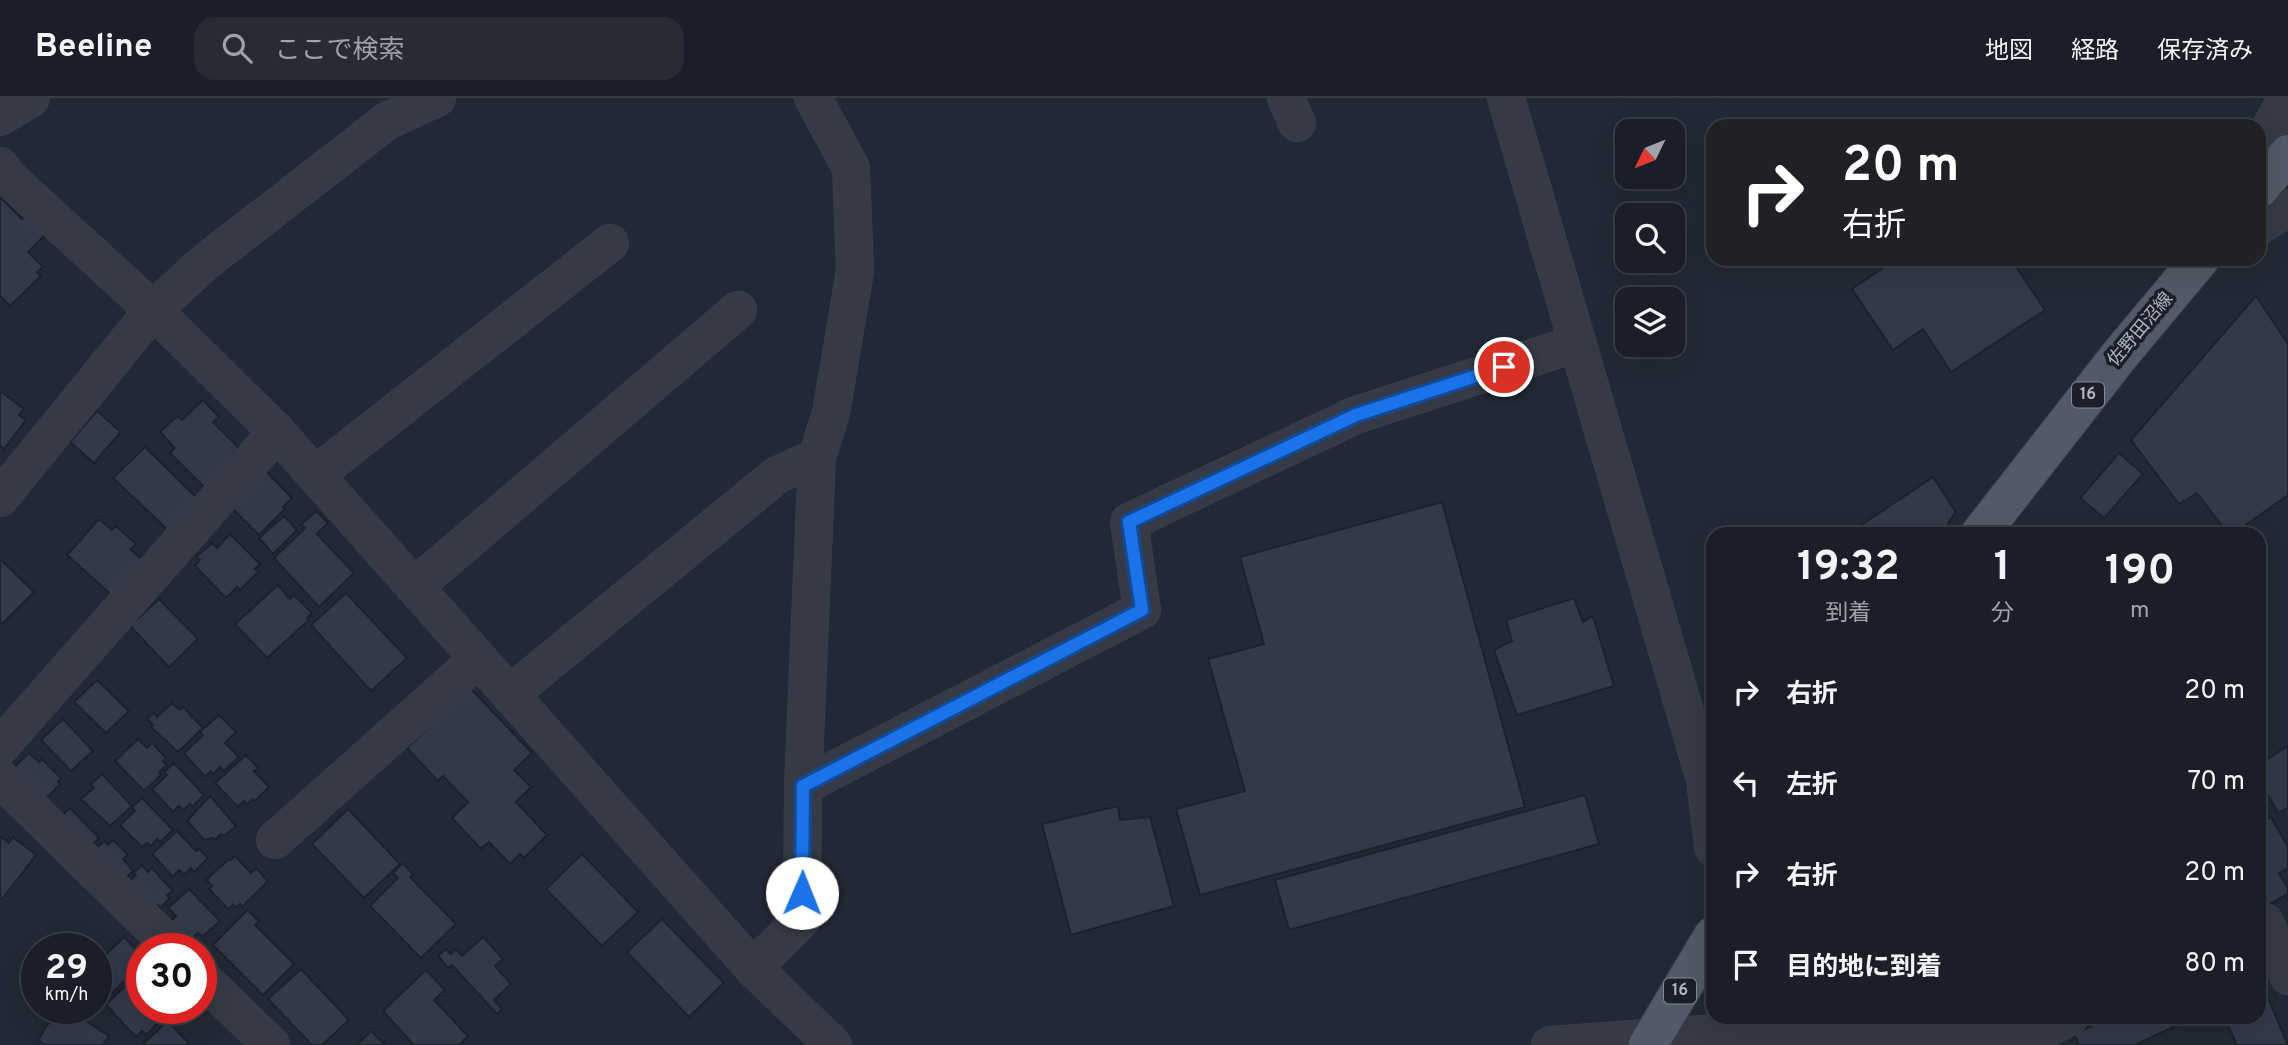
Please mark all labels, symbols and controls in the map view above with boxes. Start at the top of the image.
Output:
search box [194,17,684,80]
text: Beeline [35,27,152,69]
icon: search [218,29,256,67]
text: ここで検索 [274,35,404,68]
text: 地図 [1985,37,2033,67]
text: 経路 [2071,37,2119,67]
text: 保存済み [2157,37,2253,67]
north arrow [1615,119,1685,189]
map controls [1615,119,1685,357]
text: 20 m [1842,137,1959,199]
icon: right [1727,147,1818,238]
button: search [1615,203,1685,273]
text: 右折 [1842,207,1906,247]
button: layers [1615,287,1685,357]
street label: 佐野田沼線 [2103,288,2179,372]
pin [1474,337,1534,397]
icon: arrive [1485,348,1523,386]
road number: 16 [2072,382,2104,408]
text: 19:32 [1797,542,1900,595]
text: 1 [1994,542,2011,595]
text: 190 [2105,546,2175,599]
text: m [2130,597,2150,626]
text: 到着 [1825,600,1871,629]
text: 分 [1991,600,2014,629]
icon: right [1727,673,1765,711]
text: 20 m [2184,675,2245,708]
text: 右折 [1786,679,1838,712]
icon: left [1727,764,1765,802]
text: 70 m [2187,766,2245,799]
text: 左折 [1786,770,1838,803]
icon: right [1727,855,1765,893]
position arrow [765,856,839,930]
text: 20 m [2184,857,2245,890]
text: 右折 [1786,861,1838,894]
speed limit sign: 30 [126,933,217,1024]
icon: arrive [1727,946,1765,984]
text: 29 [45,947,88,991]
text: 80 m [2185,948,2245,981]
text: 目的地に到着 [1786,952,1942,985]
road number: 16 [1664,978,1696,1004]
text: km/h [45,984,88,1007]

